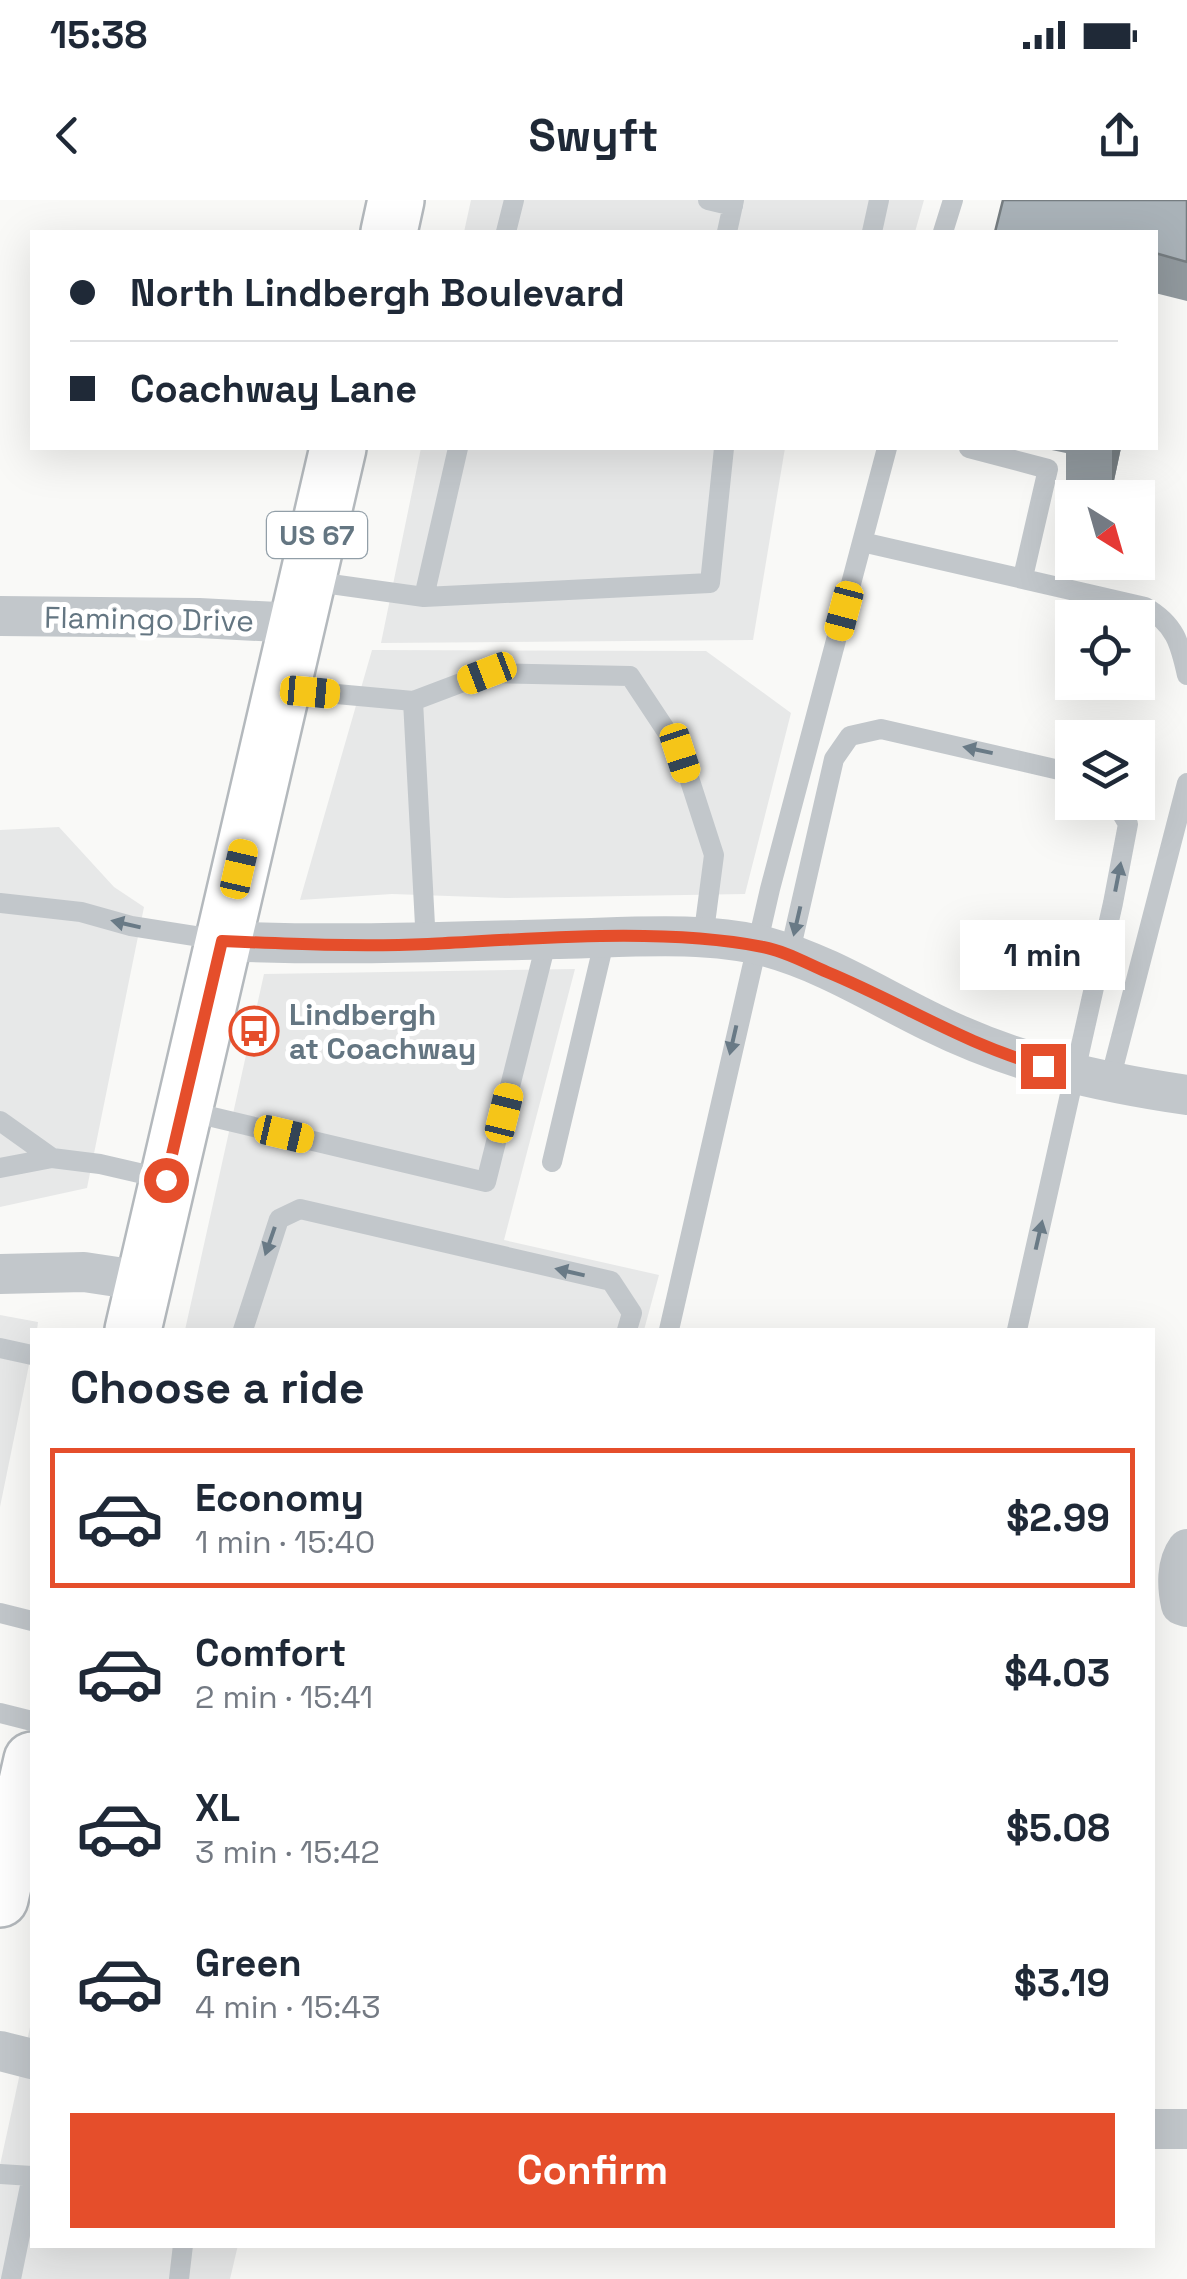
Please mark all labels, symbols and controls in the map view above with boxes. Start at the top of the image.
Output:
text: 15:38 [50,11,147,59]
text: Swyft [529,107,658,164]
icon: back [40,108,95,163]
icon: share [1092,108,1147,163]
text: North Lindbergh Boulevard [130,269,625,317]
text: Coachway Lane [130,365,417,413]
north arrow [1055,480,1155,580]
map controls [1055,480,1155,820]
road number: US 67 [267,512,367,558]
car [822,578,866,644]
street label: Flamingo Drive [44,598,254,640]
button: locate [1055,600,1155,700]
car [454,648,520,698]
car [279,674,341,710]
car [656,720,704,786]
button: layers [1055,720,1155,820]
one-way arrow [962,741,993,757]
car [218,836,260,902]
one-way arrow [1111,861,1126,892]
one-way arrow [789,906,805,937]
one-way arrow [110,916,141,931]
callout: 1 min [960,921,1126,991]
text: 1 min [1003,935,1082,975]
place label: Lindbergh at Coachway [289,995,476,1068]
bus stop icon: Lindbergh at Coachway [228,1005,280,1057]
one-way arrow [725,1025,741,1056]
route end [1021,1044,1066,1089]
car [482,1080,526,1146]
car [251,1113,317,1155]
route start [144,1158,189,1203]
one-way arrow [1031,1219,1047,1250]
one-way arrow [262,1227,277,1257]
one-way arrow [554,1264,585,1279]
text: Choose a ride [70,1359,365,1416]
icon: car [75,1473,165,1563]
text: Economy [195,1474,364,1522]
text: $2.99 [1006,1494,1110,1542]
text: 1 min · 15:40 [195,1522,375,1562]
icon: car [75,1628,165,1718]
text: Comfort [195,1629,346,1677]
text: $4.03 [1004,1649,1110,1697]
text: 2 min · 15:41 [195,1677,373,1717]
icon: car [75,1783,165,1873]
text: XL [195,1784,240,1832]
text: $5.08 [1006,1804,1110,1852]
text: 3 min · 15:42 [195,1832,380,1872]
icon: car [75,1938,165,2028]
text: Green [195,1939,302,1987]
text: $3.19 [1014,1959,1110,2007]
text: 4 min · 15:43 [195,1987,381,2027]
button: Confirm [70,2113,1115,2228]

